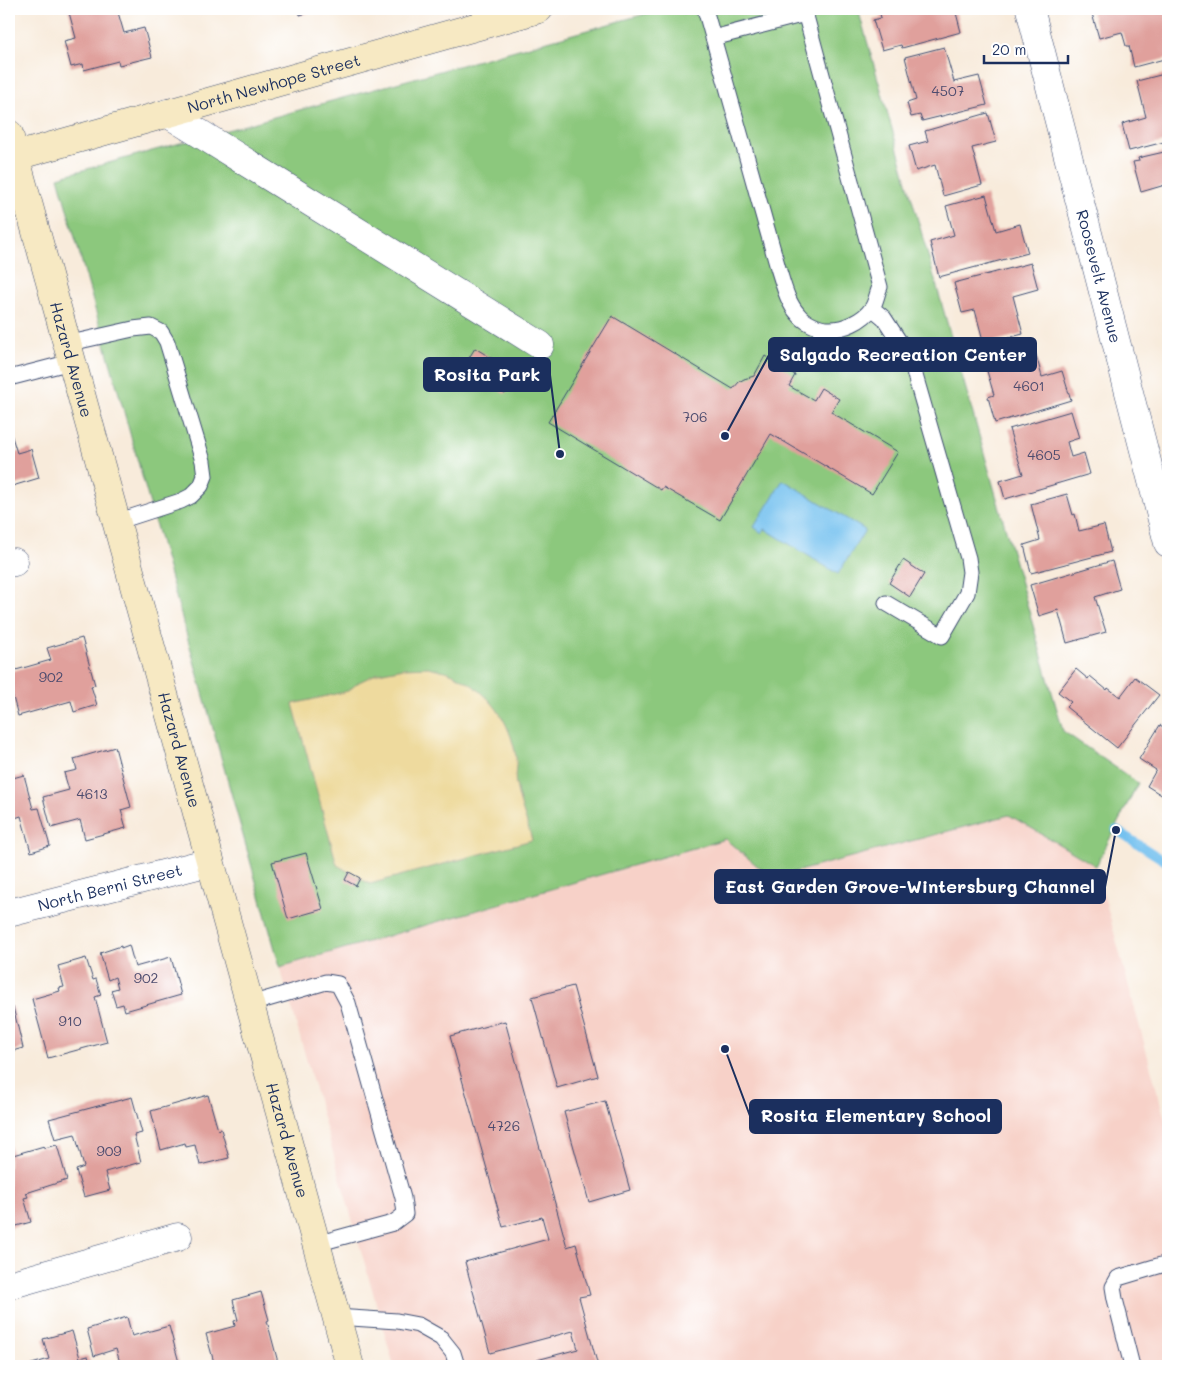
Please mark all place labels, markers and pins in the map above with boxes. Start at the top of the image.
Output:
callout: Salgado Recreation Center [769,338,1036,371]
callout: Rosita Park [424,358,550,391]
callout: East Garden Grove-Wintersburg Channel [715,870,1105,903]
callout: Rosita Elementary School [750,1100,1001,1133]

